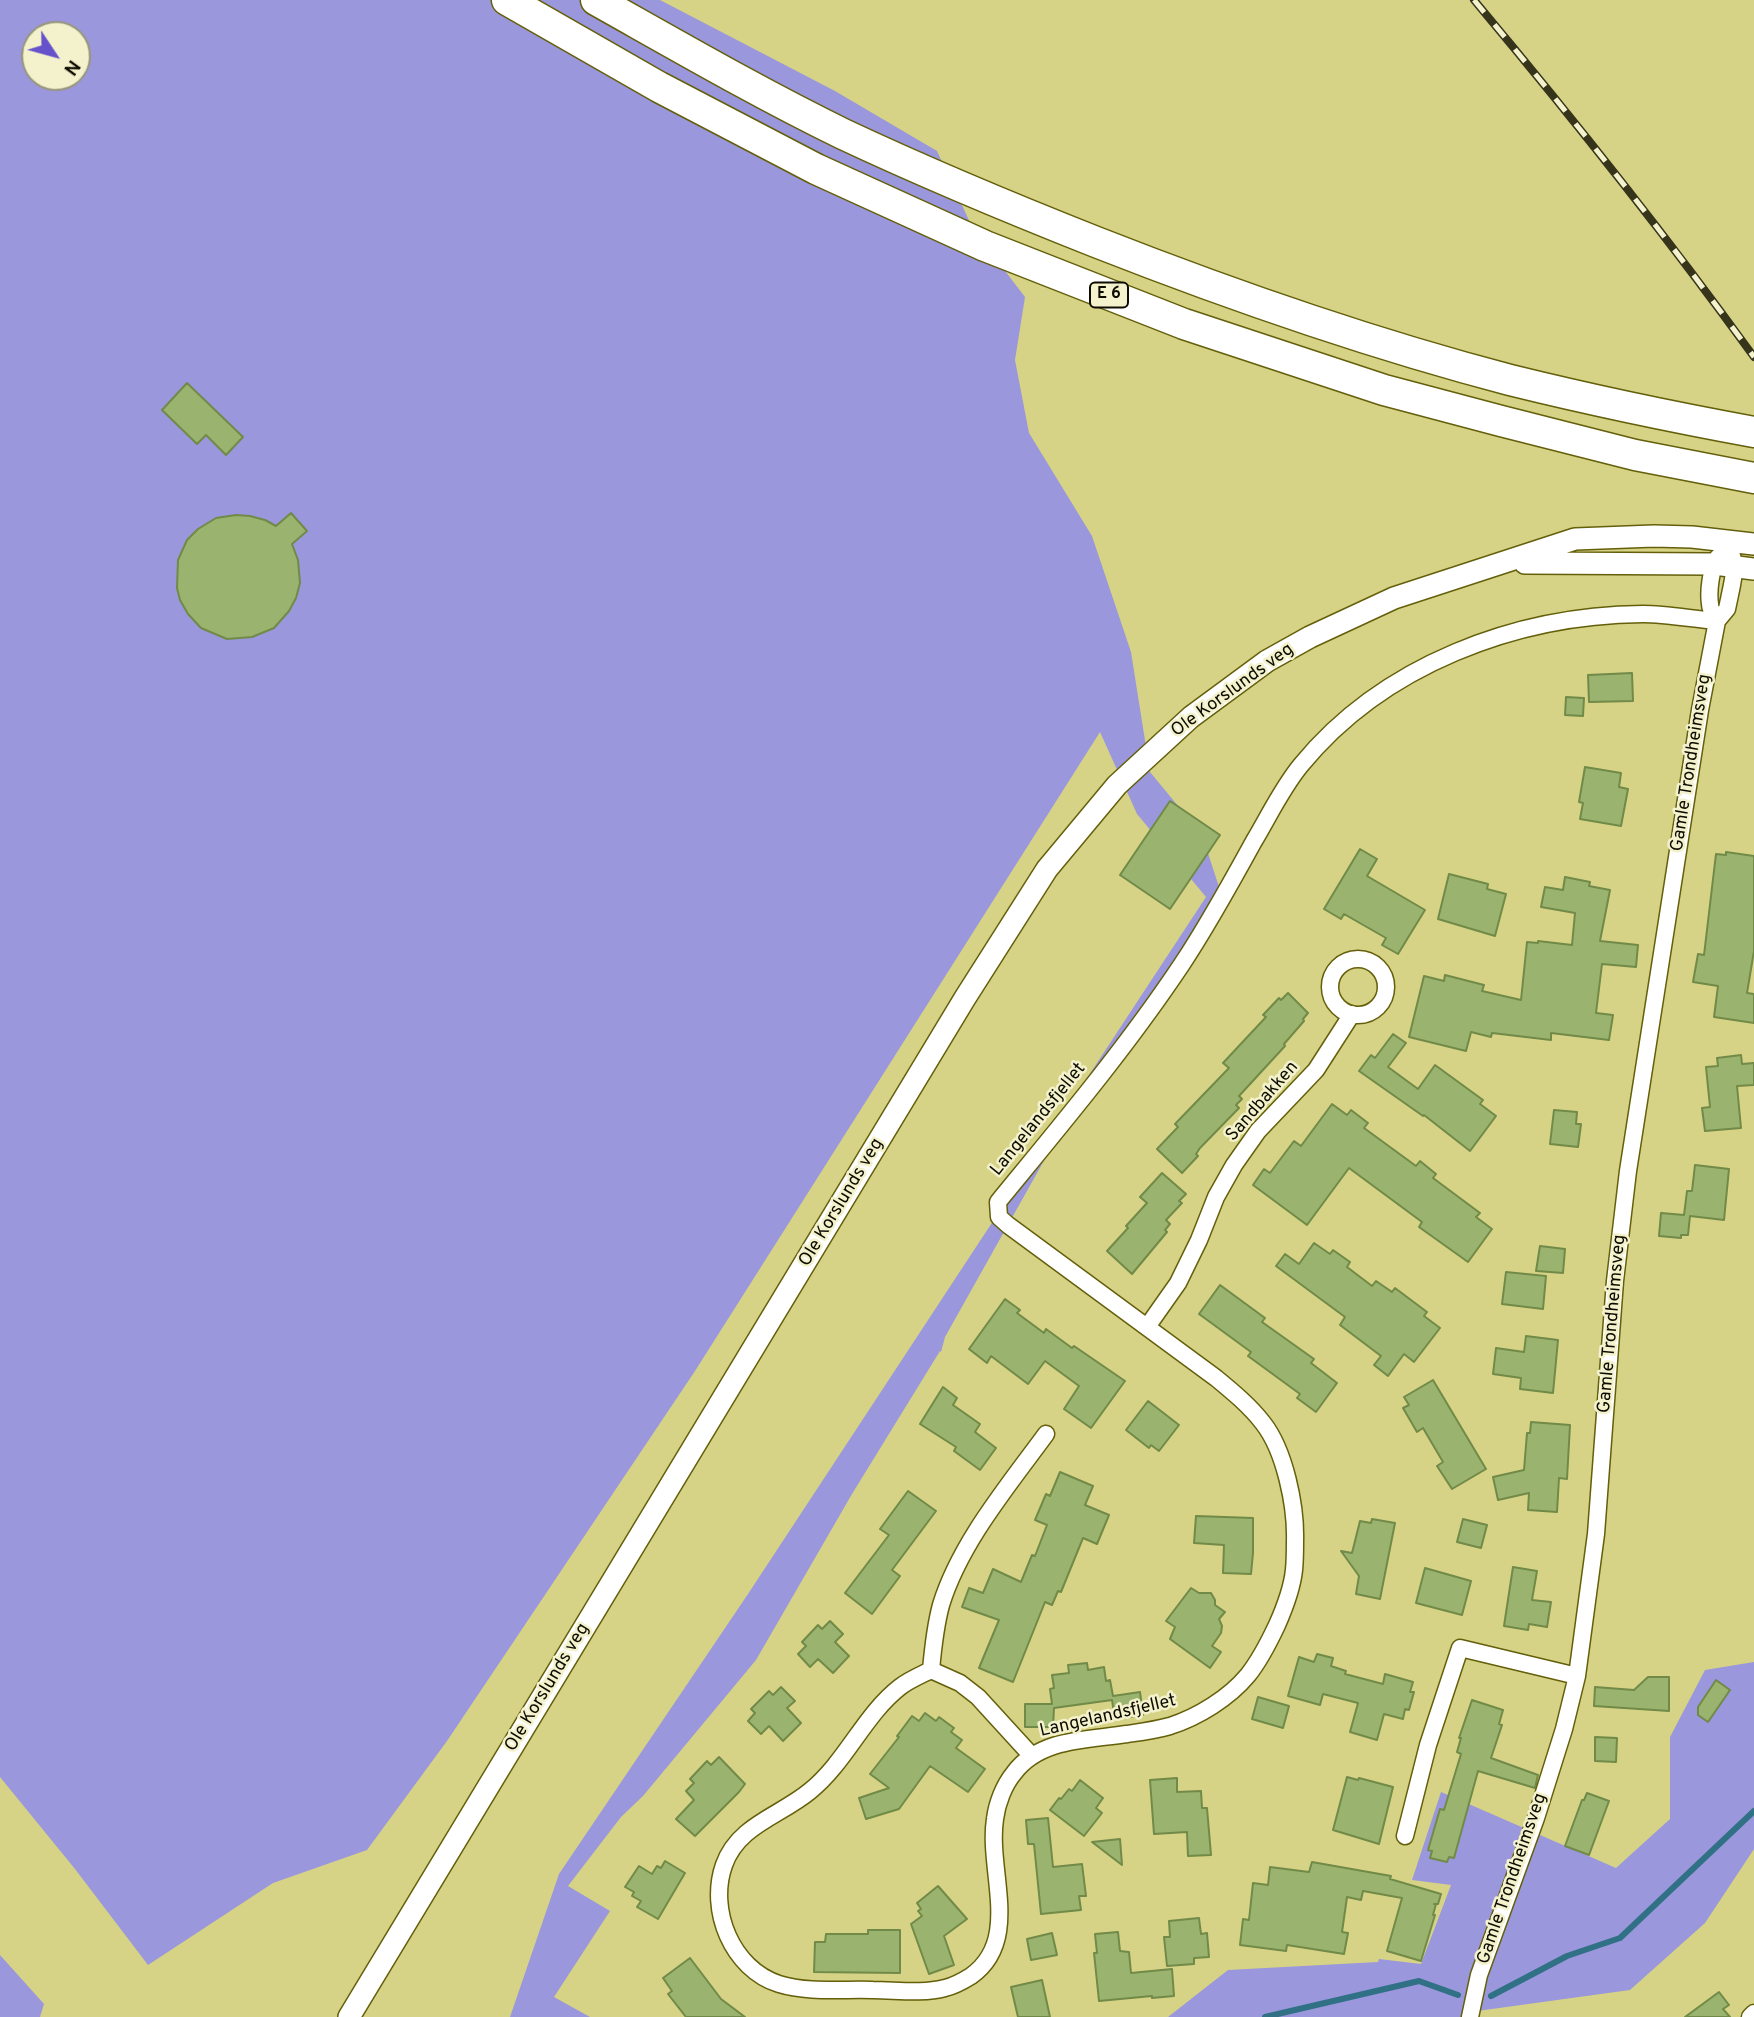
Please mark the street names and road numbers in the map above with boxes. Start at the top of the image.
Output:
road number: E 6 [1090,282,1128,308]
street label: Ole Korslunds veg [1168,639,1298,743]
street label: Gamle Trondheimsveg [1667,673,1717,853]
street label: Sandbakken [1222,1057,1304,1147]
street label: Langelandsfjellet [987,1059,1091,1181]
street label: Ole Korslunds veg [795,1135,889,1271]
street label: Gamle Trondheimsveg [1594,1234,1632,1414]
street label: Ole Korslunds veg [501,1620,595,1756]
street label: Langelandsfjellet [1038,1691,1178,1743]
street label: Gamle Trondheimsveg [1474,1791,1552,1967]

